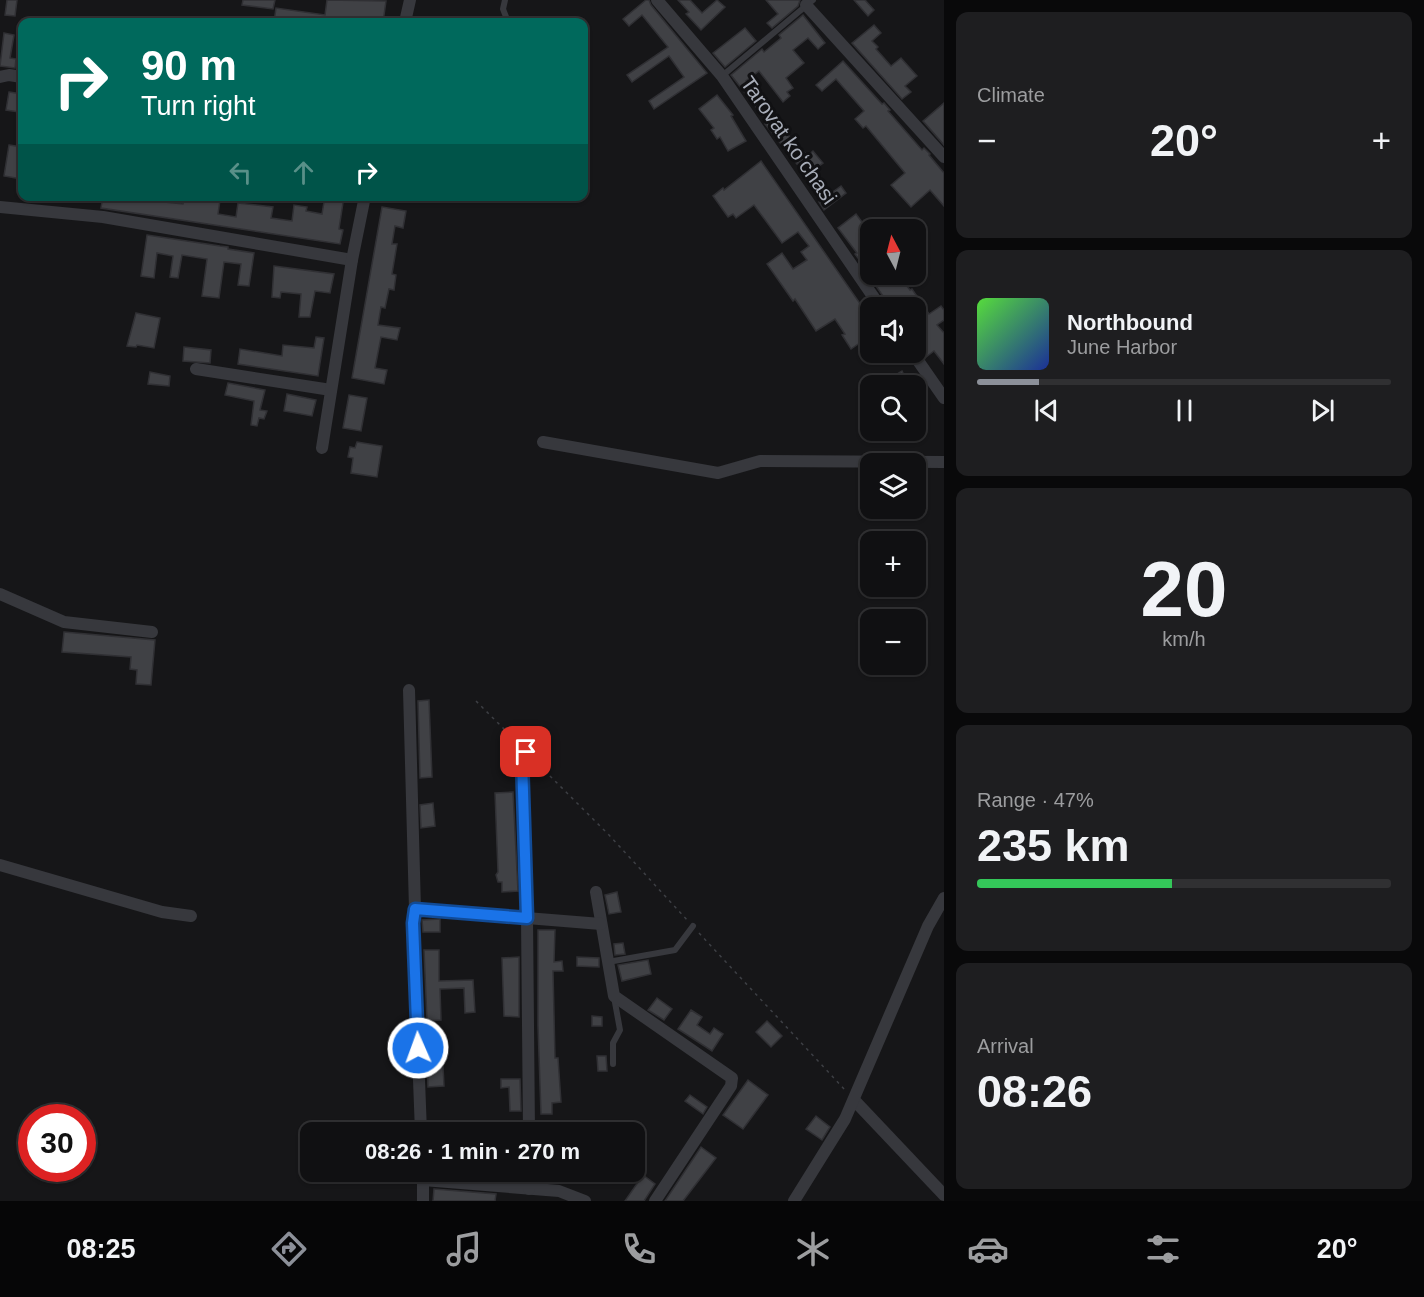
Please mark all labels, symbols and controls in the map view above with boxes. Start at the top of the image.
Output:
icon: right [42,42,120,120]
text: 90 m [141,42,237,89]
street label: Tarovat koʻchasi [736,72,842,208]
text: Climate [977,84,1045,106]
text: Turn right [141,91,256,121]
text: 20° [1150,115,1218,166]
text: − [977,122,996,159]
text: + [1372,122,1391,159]
icon: left [224,156,257,189]
icon: ahead [287,156,320,189]
icon: right [350,156,383,189]
north arrow [860,219,926,285]
map controls [860,219,926,675]
button: sound [860,297,926,363]
text: Northbound [1067,310,1193,335]
text: June Harbor [1067,336,1177,358]
button: search [860,375,926,441]
icon: previous [1030,394,1063,427]
icon: pause [1168,394,1201,427]
icon: next [1306,394,1339,427]
button: layers [860,453,926,519]
button: + [860,531,926,597]
text: 20 [1141,545,1227,633]
button: − [860,609,926,675]
text: km/h [1162,628,1206,650]
pin [500,726,551,777]
icon: arrive [509,735,542,768]
text: Range · 47% [977,789,1094,811]
text: 235 km [977,820,1130,871]
position arrow [386,1016,450,1080]
text: Arrival [977,1035,1034,1057]
text: 08:26 [977,1066,1092,1117]
speed limit sign: 30 [18,1104,96,1182]
text: 08:26 · 1 min · 270 m [365,1139,580,1164]
icon: directions [268,1228,310,1270]
icon: music [443,1228,485,1270]
icon: phone [618,1228,660,1270]
icon: climate [792,1228,834,1270]
icon: car [967,1228,1009,1270]
icon: filters [1142,1228,1184,1270]
text: 08:25 [66,1234,135,1264]
text: 20° [1317,1234,1358,1264]

